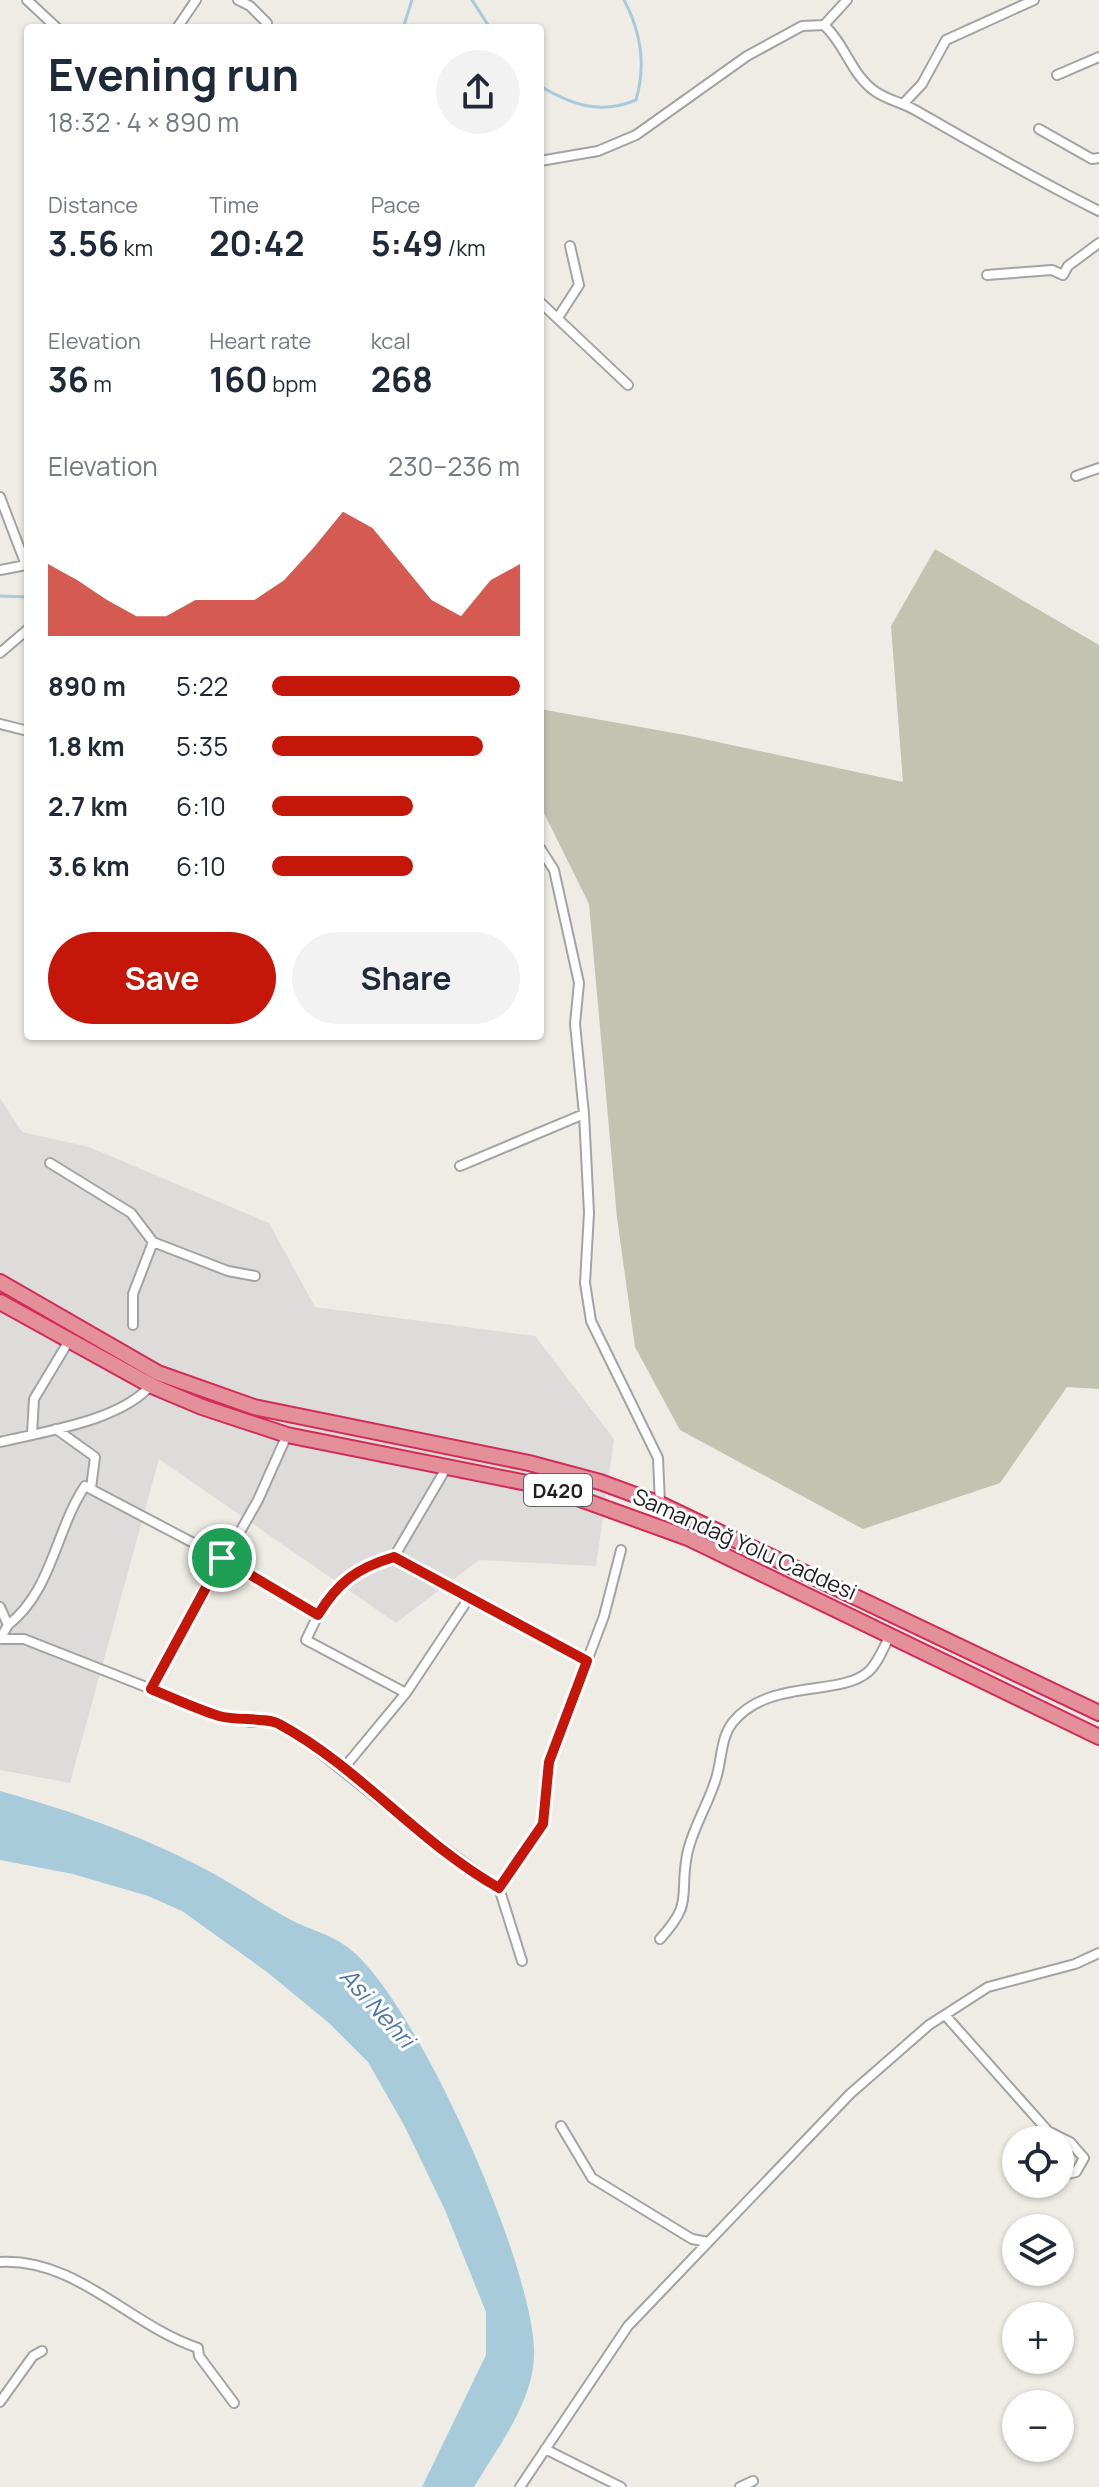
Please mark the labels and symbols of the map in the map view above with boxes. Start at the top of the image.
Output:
road number: D420 [524,1474,592,1506]
street label: Samandağ Yolu Caddesi [628,1481,862,1607]
pin [188,1524,256,1592]
water label: Asi Nehri [333,1960,425,2057]

